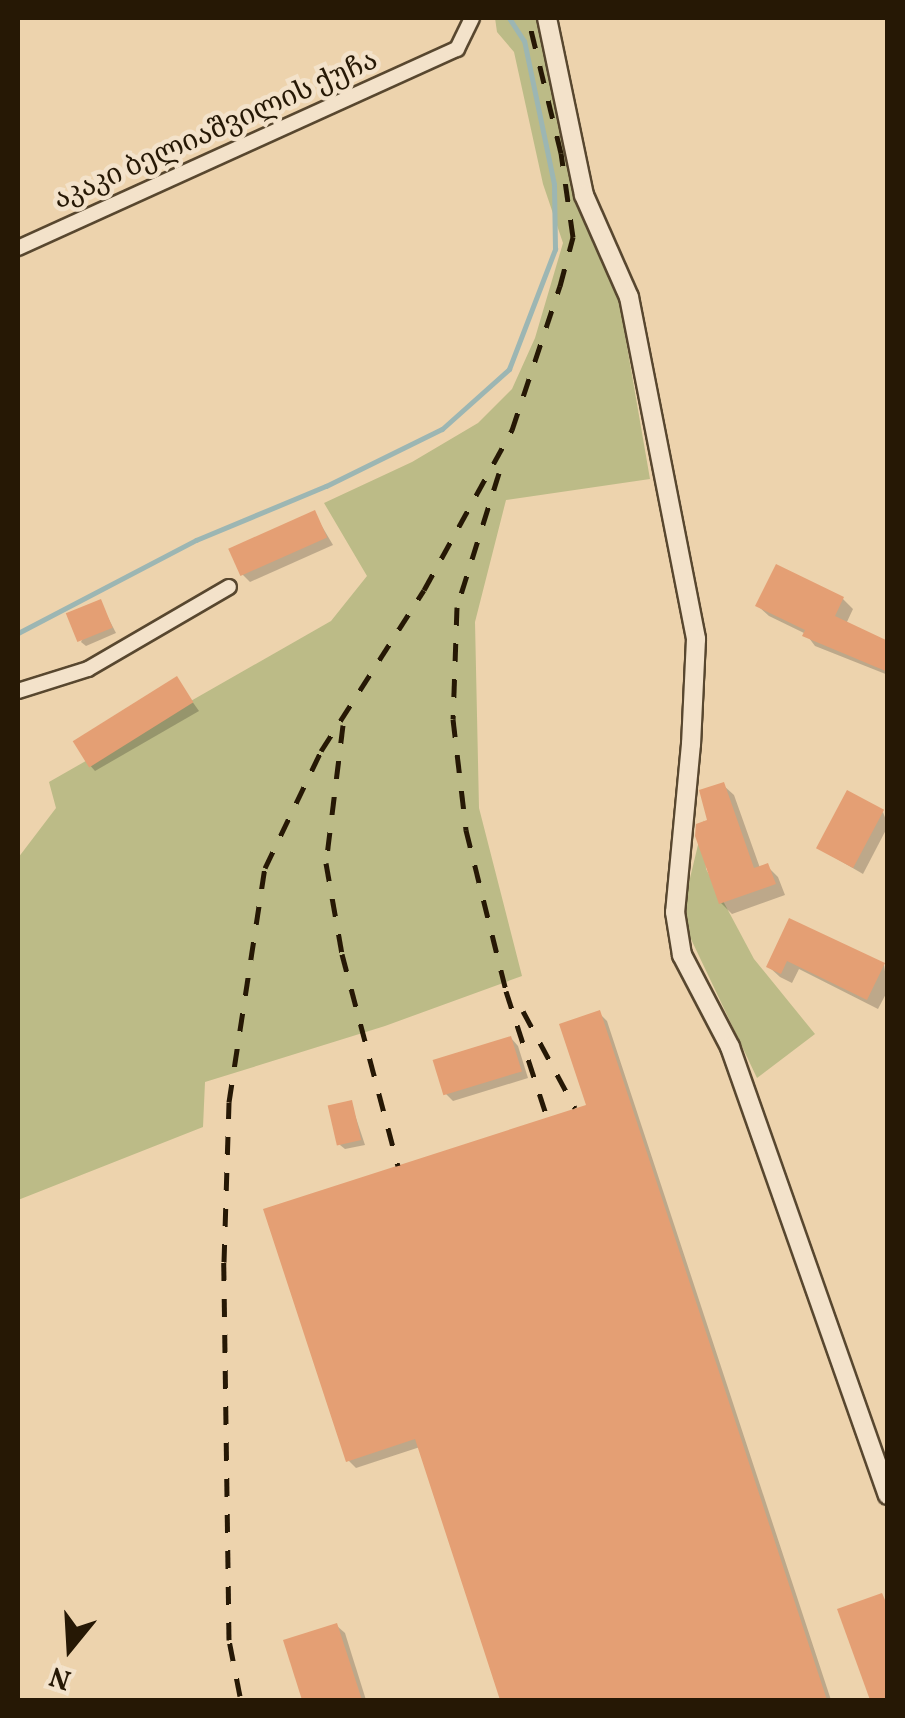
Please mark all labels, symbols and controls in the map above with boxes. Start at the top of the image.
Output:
street label: აკაკი ბელიაშვილის ქუჩა [49,44,383,218]
north arrow [20,1598,120,1698]
text: N [45,1655,76,1699]

